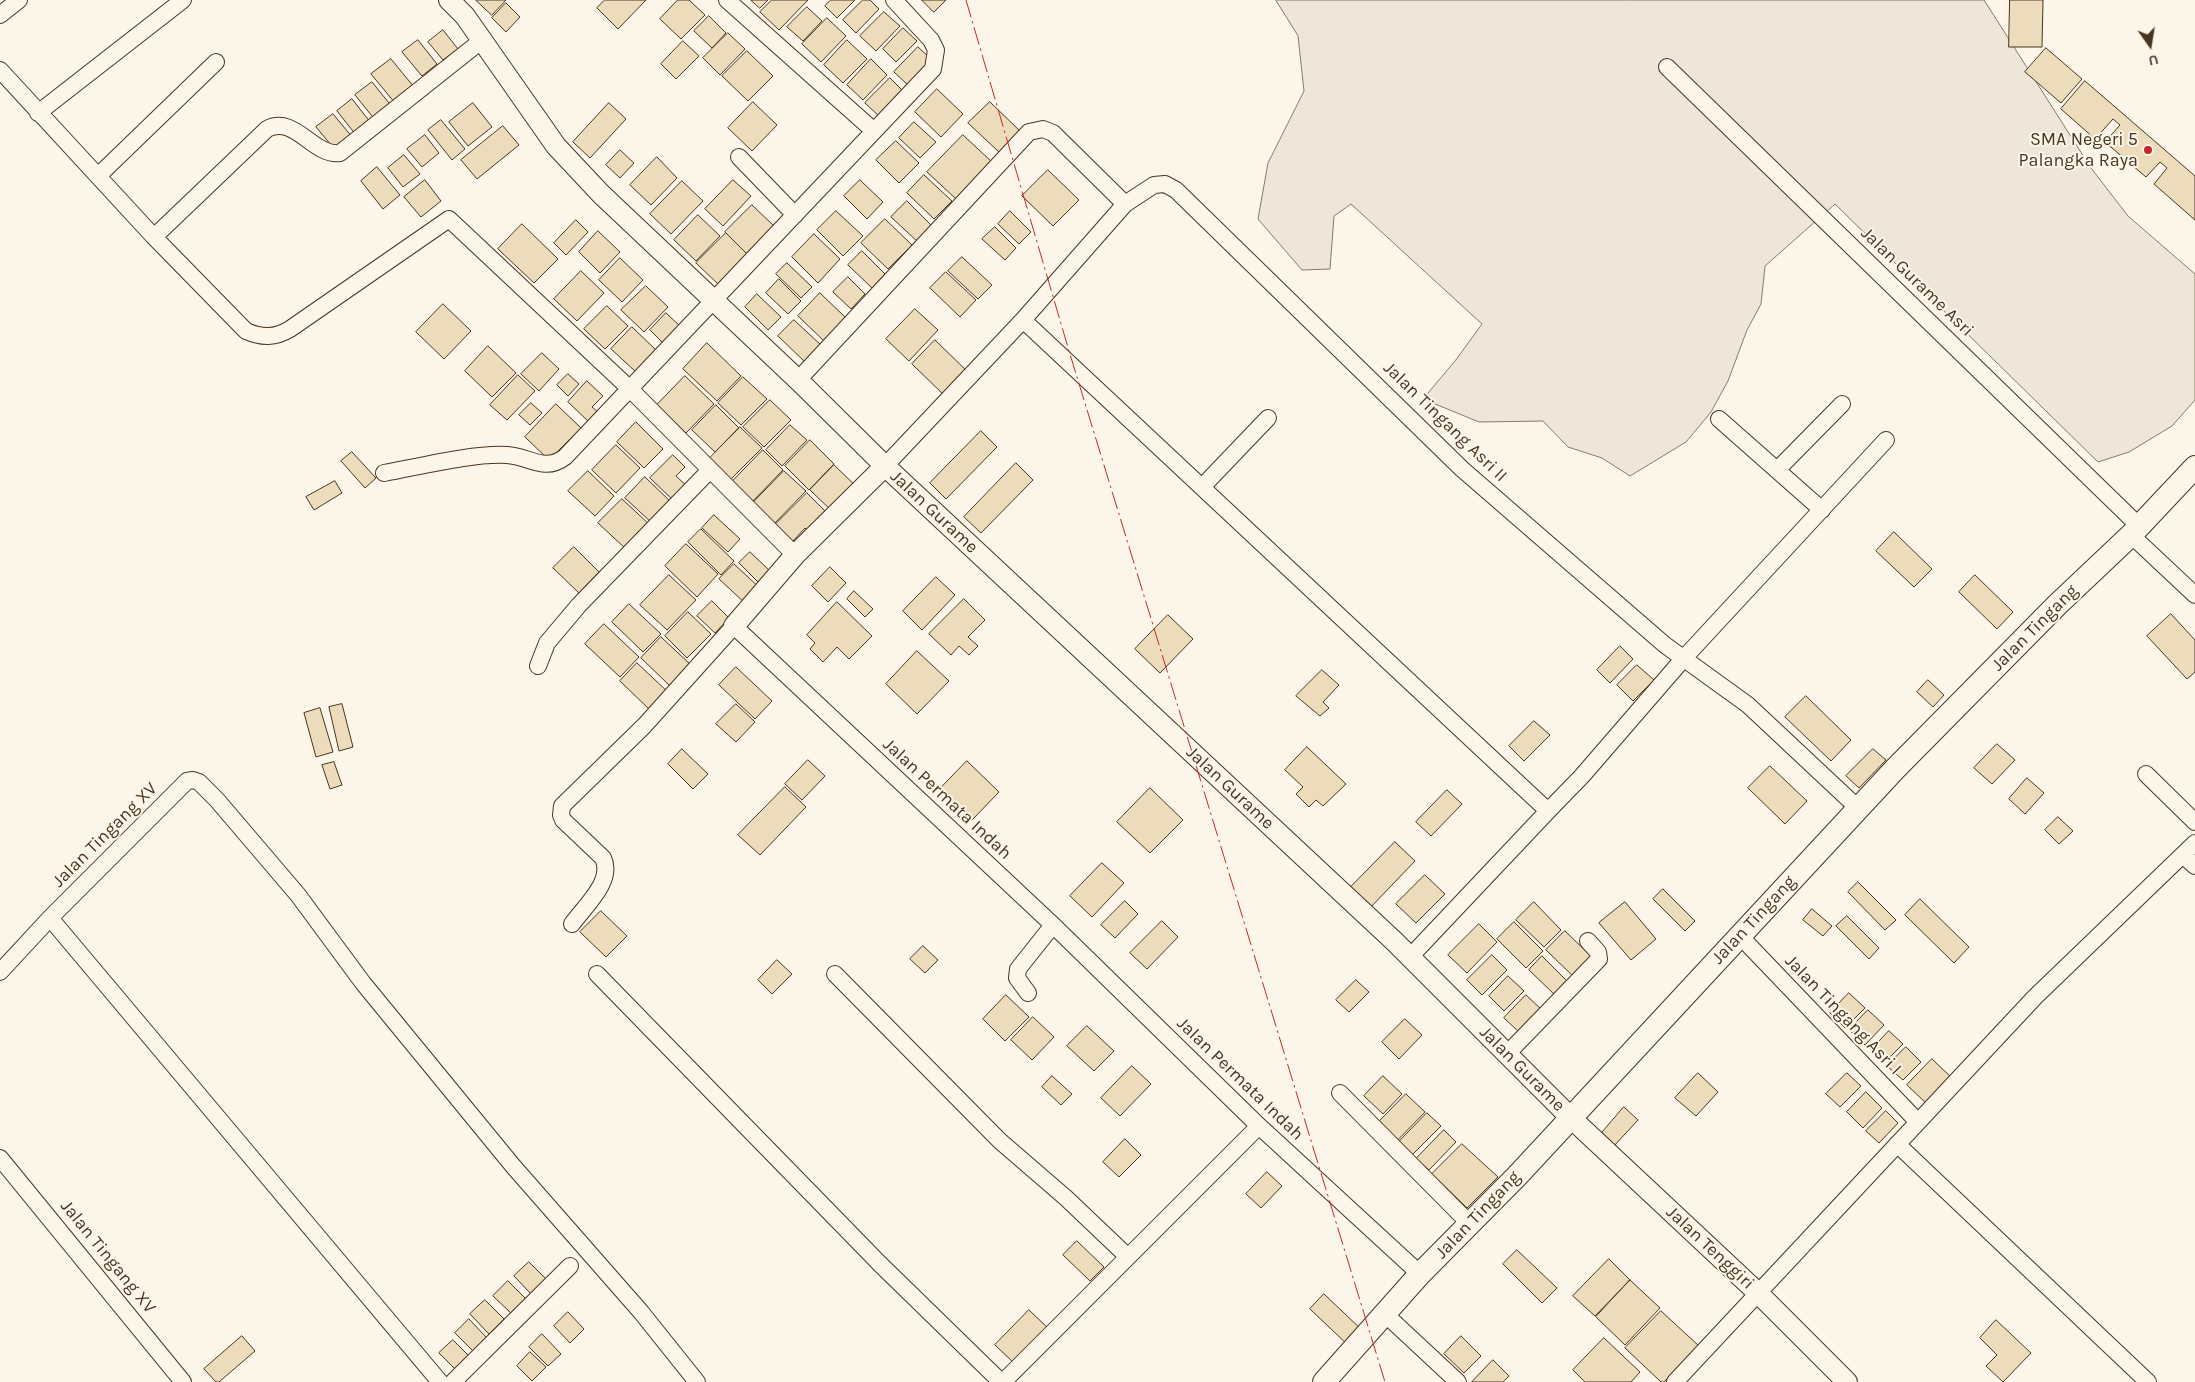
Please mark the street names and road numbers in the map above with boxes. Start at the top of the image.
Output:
street label: Jalan Gurame Asri [1856,223,1978,341]
street label: Jalan Tingang Asri II [1379,357,1511,487]
street label: Jalan Gurame [886,466,982,558]
street label: Jalan Tingang [1987,580,2083,676]
street label: Jalan Permata Indah [878,734,1016,864]
street label: Jalan Gurame [1182,742,1278,834]
street label: Jalan Tingang XV [48,778,162,892]
street label: Jalan Tingang [1707,871,1801,969]
street label: Jalan Tingang Asri I [1780,950,1906,1080]
street label: Jalan Permata Indah [1172,1013,1308,1145]
street label: Jalan Gurame [1475,1022,1569,1116]
street label: Jalan Tingang [1431,1167,1525,1263]
street label: Jalan Tingang XV [56,1196,160,1318]
street label: Jalan Tenggiri [1661,1202,1759,1294]

